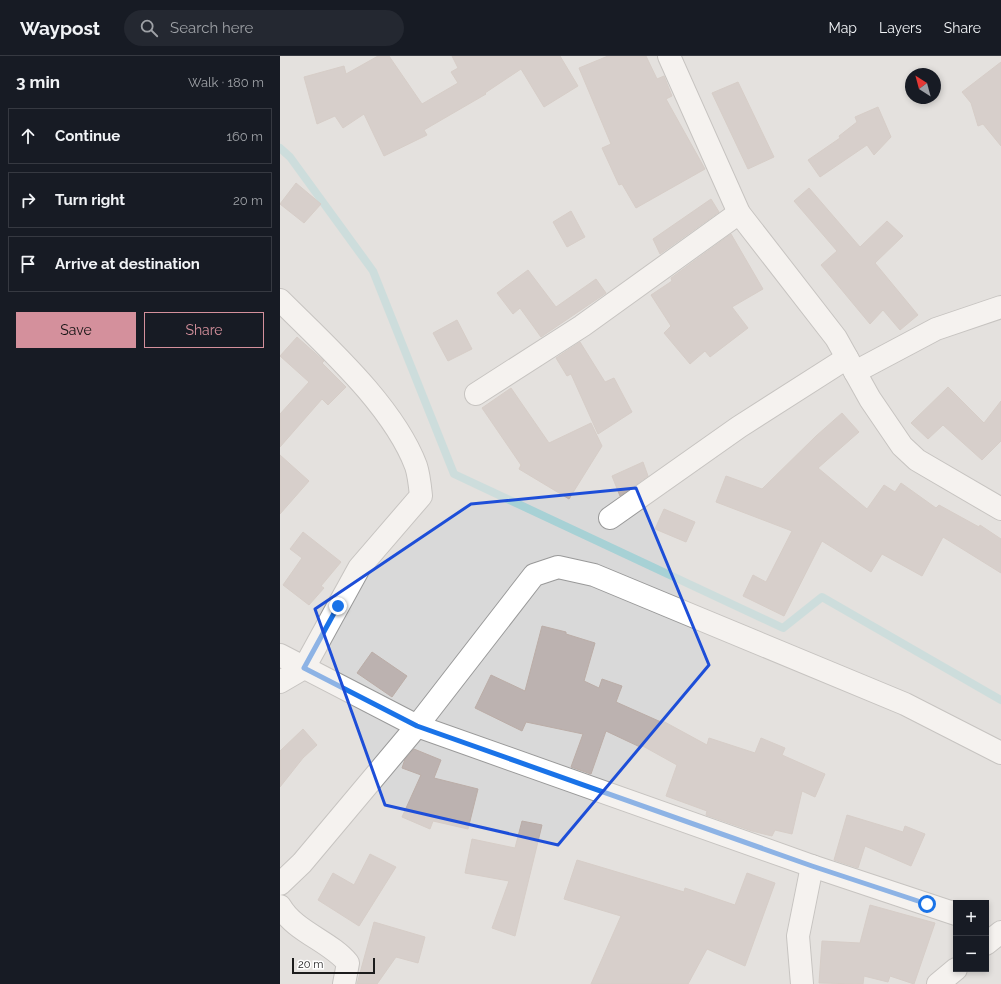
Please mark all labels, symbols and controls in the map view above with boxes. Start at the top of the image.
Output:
search box [124,10,404,46]
text: Waypost [20,17,100,39]
icon: search [138,17,160,39]
text: Search here [170,19,253,37]
text: Map [829,20,857,36]
text: Layers [879,20,922,36]
text: Share [944,20,981,36]
north arrow [905,68,941,104]
text: 3 min [16,72,60,92]
text: Walk · 180 m [188,75,264,90]
icon: ahead [17,125,39,147]
text: Continue [55,127,120,145]
text: 160 m [226,129,263,144]
icon: right [17,189,39,211]
text: Turn right [55,191,125,209]
text: 20 m [233,193,263,208]
icon: arrive [17,253,39,275]
text: Arrive at destination [55,255,200,273]
button: Save [16,312,136,348]
button: Share [144,312,264,348]
route end [329,597,347,615]
route start [918,895,936,913]
map controls [953,900,989,972]
button: + [953,900,989,936]
button: − [953,936,989,972]
scale bar [292,956,375,975]
text: 20 m [298,958,323,971]

